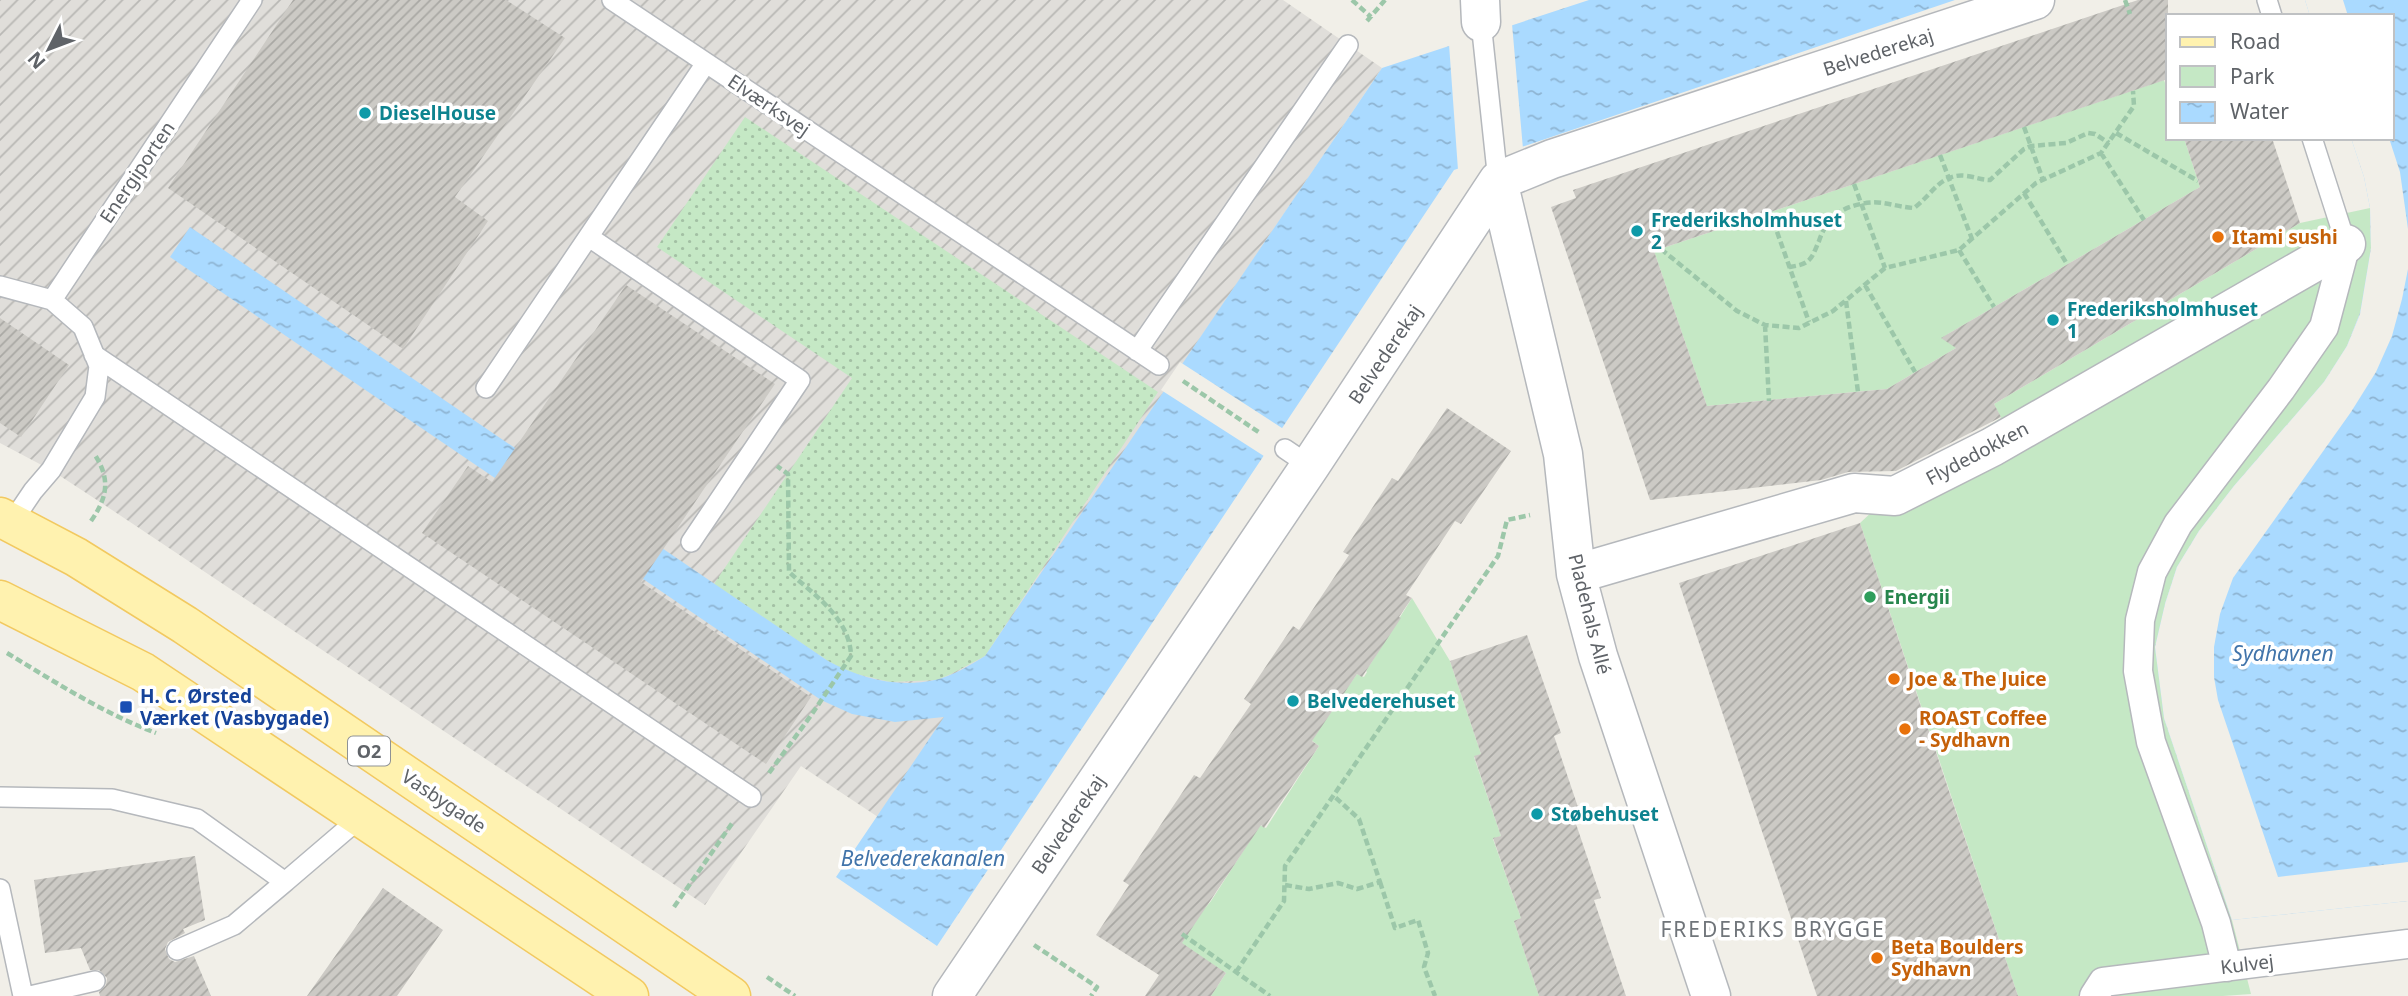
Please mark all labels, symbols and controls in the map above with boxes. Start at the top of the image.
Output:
north arrow [14,14,84,84]
legend [2166,14,2394,140]
street label: Belvederekaj [1819,22,1937,82]
text: Road [2230,27,2280,55]
text: N [22,46,51,75]
text: Park [2230,62,2275,90]
street label: Elværksvej [723,68,815,142]
text: Water [2230,97,2289,125]
place label: DieselHouse [379,100,496,126]
marker: DieselHouse [357,105,373,121]
street label: Energiporten [93,116,181,228]
place label: Frederiksholmhuset 2 [1651,207,1842,255]
marker: Frederiksholmhuset 2 [1629,223,1645,239]
place label: Itami sushi [2232,224,2338,250]
marker: Itami sushi [2210,229,2226,245]
place label: Frederiksholmhuset 1 [2067,296,2258,344]
street label: Belvederekaj [1342,299,1428,409]
marker: Frederiksholmhuset 1 [2045,312,2061,328]
street label: Flydedokken [1921,415,2033,491]
street label: Pladehals Allé [1562,551,1618,677]
place label: Energii [1884,584,1950,610]
marker: Energii [1862,589,1878,605]
water label: Sydhavnen [2232,639,2334,667]
place label: Joe & The Juice [1906,666,2047,692]
marker: Joe & The Juice [1886,671,1902,687]
place label: H. C. Ørsted Værket (Vasbygade) [140,683,329,731]
place label: Belvederehuset [1307,688,1455,714]
marker: Belvederehuset [1285,693,1301,709]
marker: H. C. Ørsted Værket (Vasbygade) [118,699,134,715]
place label: ROAST Coffee - Sydhavn [1919,705,2047,753]
marker: ROAST Coffee - Sydhavn [1897,721,1913,737]
road number: O2 [348,736,390,766]
street label: Vasbygade [397,763,491,839]
street label: Belvederekaj [1025,769,1111,879]
place label: Støbehuset [1551,801,1659,827]
marker: Støbehuset [1529,806,1545,822]
water label: Belvederekanalen [841,844,1005,872]
district label: FREDERIKS BRYGGE [1660,915,1886,943]
place label: Beta Boulders Sydhavn [1891,934,2023,982]
street label: Kulvej [2219,948,2275,980]
marker: Beta Boulders Sydhavn [1869,950,1885,966]

